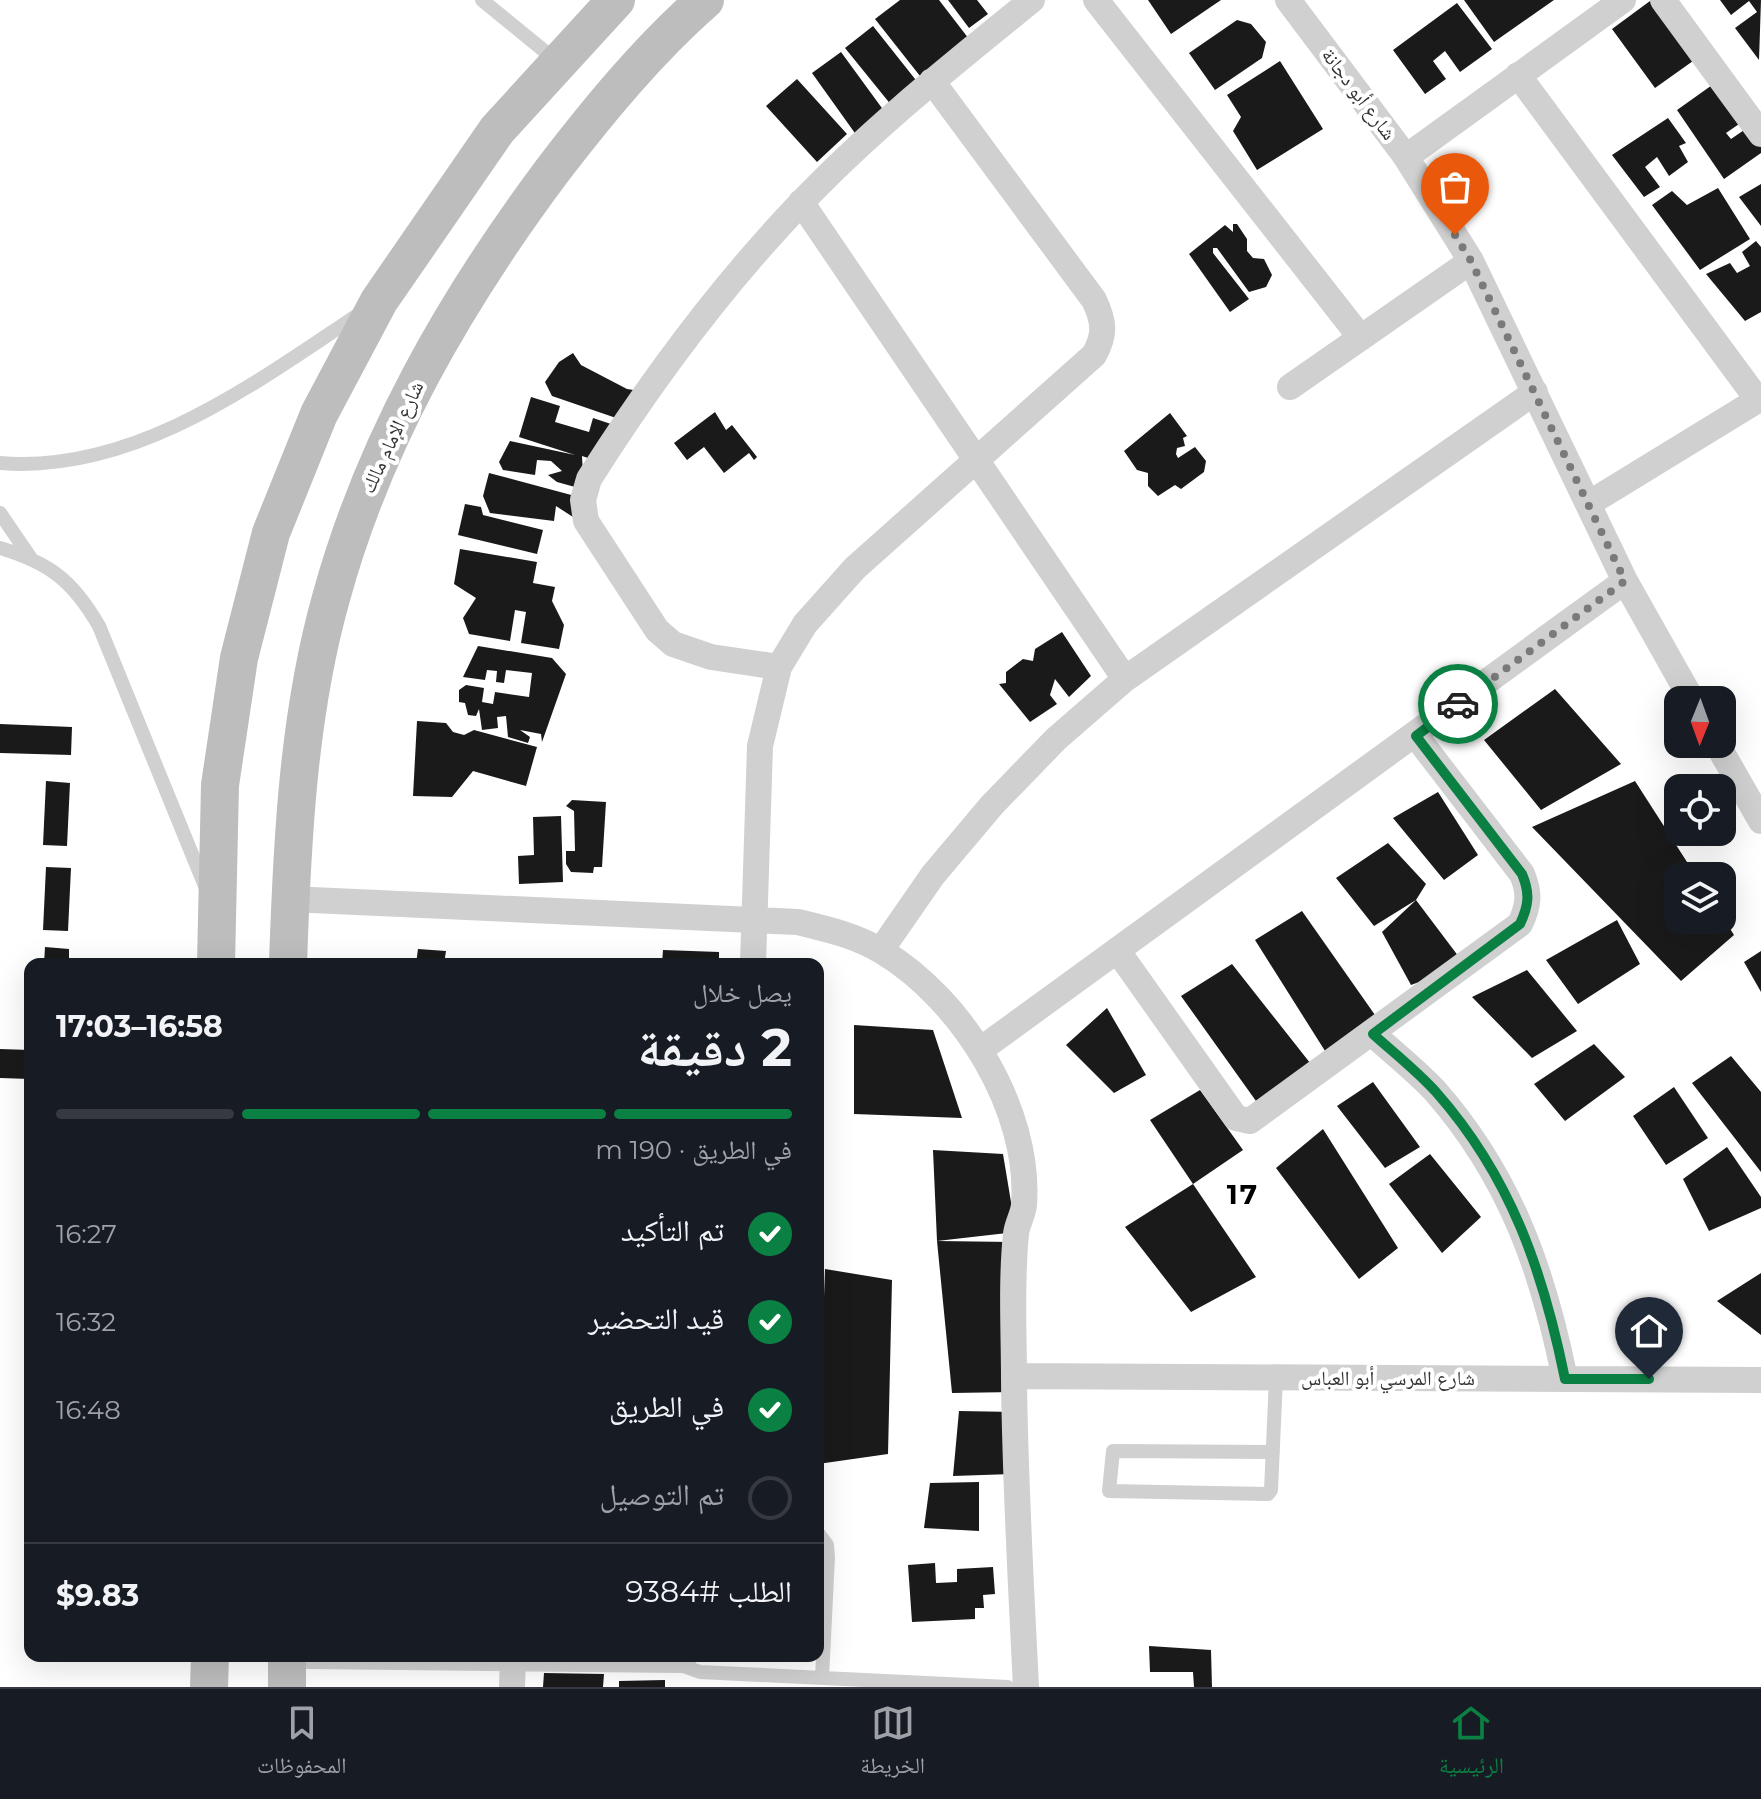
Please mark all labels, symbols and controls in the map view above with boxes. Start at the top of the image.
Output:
street label: شارع أبو دجانة [1316,43,1401,145]
pin [1421,153,1489,235]
icon: bag [1433,165,1477,209]
street label: شارع الإمام مالك [356,377,430,498]
courier [1418,664,1498,744]
icon: car [1436,682,1480,726]
north arrow [1664,686,1736,758]
map controls [1664,686,1736,934]
button: locate [1664,774,1736,846]
button: layers [1664,862,1736,934]
text: يصل خلال [693,977,792,1009]
text: 16:58–17:03 [56,1008,223,1045]
text: 2 دقيقة [637,1016,792,1079]
text: في الطريق · 190 m [595,1134,792,1166]
district label: 17 [1227,1177,1259,1211]
text: تم التأكيد [621,1212,724,1249]
icon: check [748,1212,792,1256]
text: 16:27 [56,1218,117,1250]
pin [1615,1297,1683,1379]
text: قيد التحضير [588,1300,724,1337]
icon: check [748,1300,792,1344]
text: 16:32 [56,1306,116,1338]
icon: home [1627,1309,1671,1353]
street label: شارع المرسي أبو العباس [1301,1366,1475,1394]
text: في الطريق [609,1388,724,1425]
icon: check [748,1388,792,1432]
text: 16:48 [56,1394,121,1426]
text: تم التوصيل [600,1476,724,1513]
text: الطلب #9384 [625,1573,792,1610]
text: $9.83 [56,1577,139,1614]
tab: المحفوظات [257,1701,346,1787]
tab: الخريطة [860,1701,925,1787]
tab: الرئيسية [1439,1701,1504,1787]

